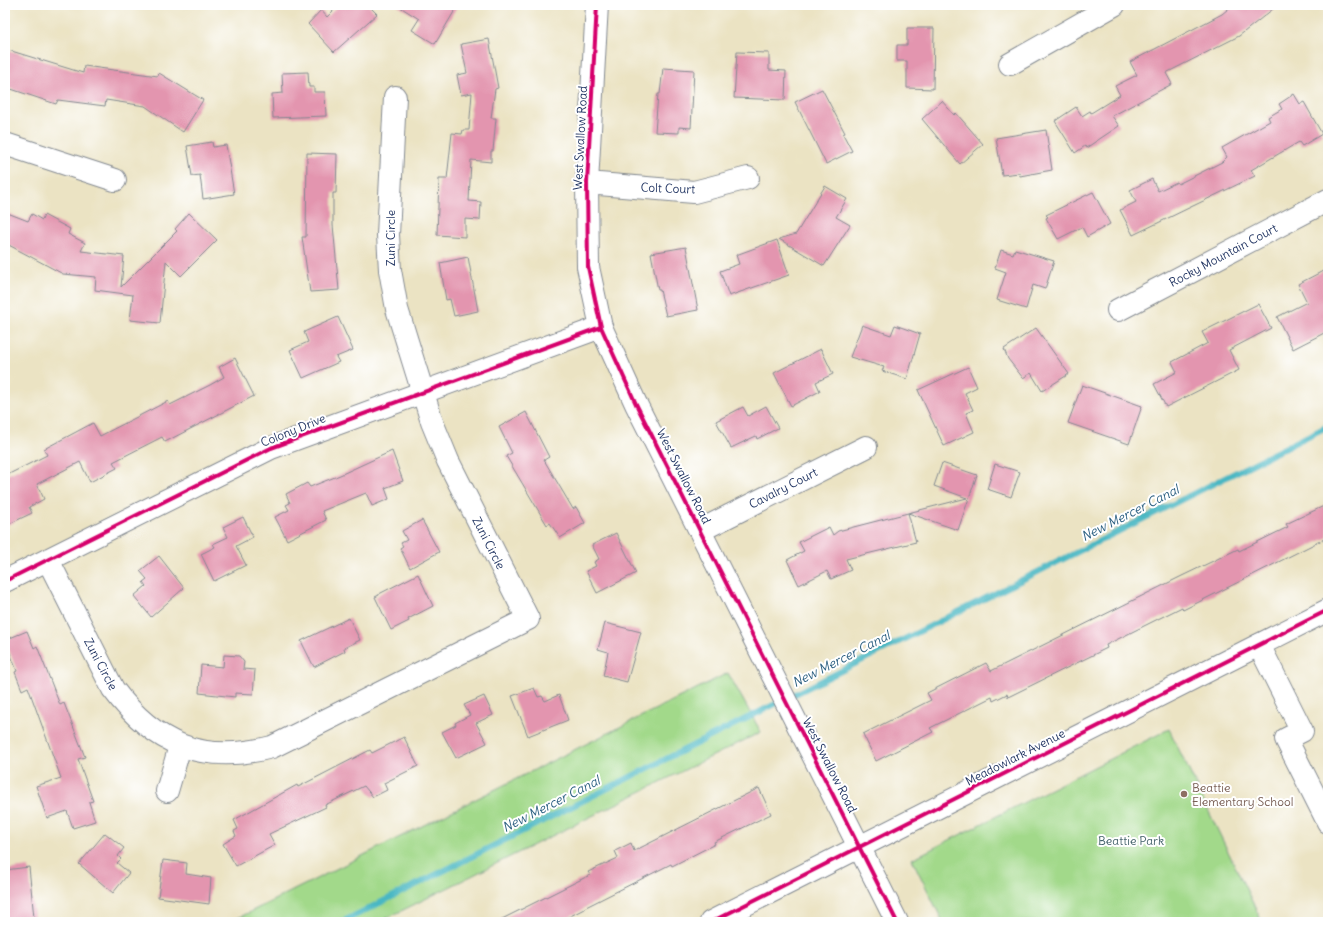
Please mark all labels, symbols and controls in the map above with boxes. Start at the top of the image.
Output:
street label: West Swallow Road [570,85,590,191]
street label: Colt Court [640,180,696,196]
street label: Zuni Circle [383,210,398,266]
street label: Rocky Mountain Court [1166,220,1280,290]
street label: Colony Drive [258,410,328,450]
street label: West Swallow Road [654,426,714,526]
street label: Cavalry Court [746,464,820,512]
water label: New Mercer Canal [1078,480,1184,545]
street label: Zuni Circle [469,514,509,572]
water label: New Mercer Canal [789,626,895,691]
street label: Zuni Circle [81,635,121,693]
street label: West Swallow Road [800,715,860,815]
street label: Meadowlark Avenue [963,725,1067,789]
water label: New Mercer Canal [499,771,605,836]
place label: Beattie Elementary School [1192,780,1293,809]
marker: Beattie Elementary School [1179,789,1189,799]
park label: Beattie Park [1098,833,1164,848]

